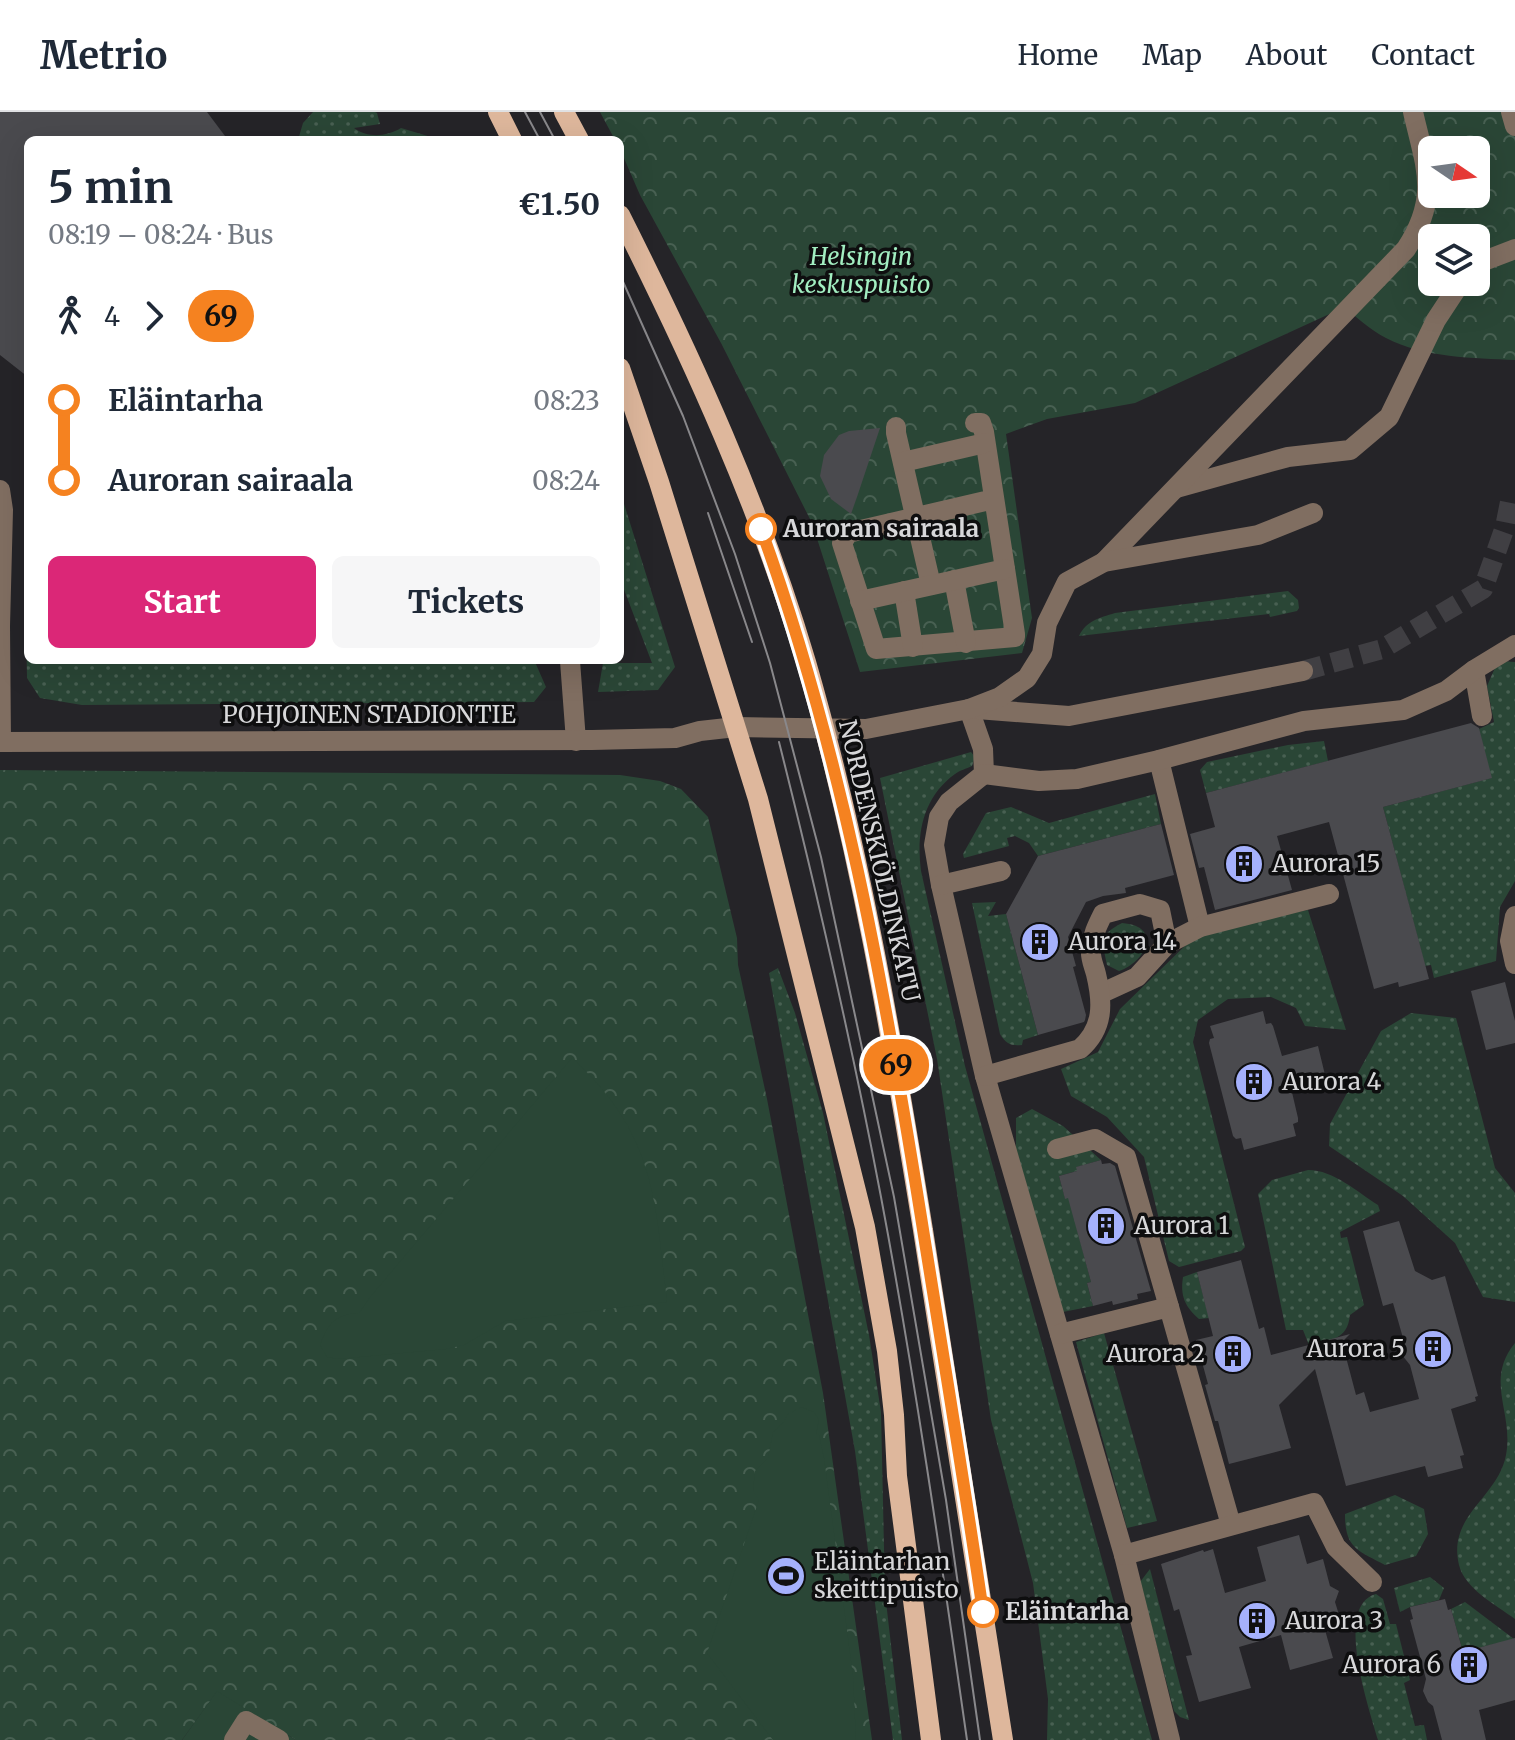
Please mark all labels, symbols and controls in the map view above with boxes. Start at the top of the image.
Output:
text: Metrio [40,32,167,79]
text: Home [1017,37,1098,73]
text: Map [1142,37,1202,73]
text: About [1246,37,1327,73]
text: Contact [1371,37,1475,73]
north arrow [1418,136,1490,208]
map controls [1418,136,1490,296]
text: 5 min [48,160,173,215]
text: €1.50 [518,185,600,223]
text: 08:19 – 08:24 · Bus [48,218,274,251]
button: layers [1418,224,1490,296]
park label: Helsingin keskuspuisto [792,241,930,300]
icon: walk [48,294,92,338]
icon: forward [132,294,176,338]
text: 69 [204,298,238,334]
text: 4 [104,300,120,333]
text: Eläintarha [108,381,263,419]
text: 08:23 [533,384,600,417]
text: Auroran sairaala [108,461,353,499]
text: 08:24 [532,464,600,497]
place label: Auroran sairaala [782,513,979,544]
marker: Auroran sairaala [746,514,776,544]
button: Start [48,556,316,648]
button: Tickets [332,556,600,648]
street label: POHJOINEN STADIONTIE [222,699,516,730]
street label: NORDENSKIÖLDINKATU [832,717,927,1005]
building icon: Aurora 15 [1223,843,1265,885]
place label: Aurora 15 [1271,848,1381,879]
building icon: Aurora 14 [1019,921,1061,963]
place label: Aurora 14 [1067,926,1177,957]
line badge: 69 [860,1039,932,1091]
text: 69 [879,1047,913,1083]
building icon: Aurora 4 [1233,1061,1275,1103]
place label: Aurora 4 [1281,1066,1381,1097]
building icon: Aurora 1 [1085,1205,1127,1247]
place label: Aurora 1 [1133,1210,1229,1241]
building icon: Aurora 5 [1412,1328,1454,1370]
building icon: Aurora 2 [1212,1333,1254,1375]
place label: Aurora 5 [1306,1333,1405,1364]
place label: Aurora 2 [1105,1338,1205,1369]
place label: Eläintarhan skeittipuisto [814,1546,959,1605]
sports icon: Eläintarhan skeittipuisto [765,1555,807,1597]
place label: Eläintarha [1005,1596,1129,1627]
marker: Eläintarha [968,1597,998,1627]
building icon: Aurora 3 [1236,1600,1278,1642]
place label: Aurora 3 [1284,1605,1383,1636]
building icon: Aurora 6 [1448,1644,1490,1686]
place label: Aurora 6 [1341,1649,1441,1680]

